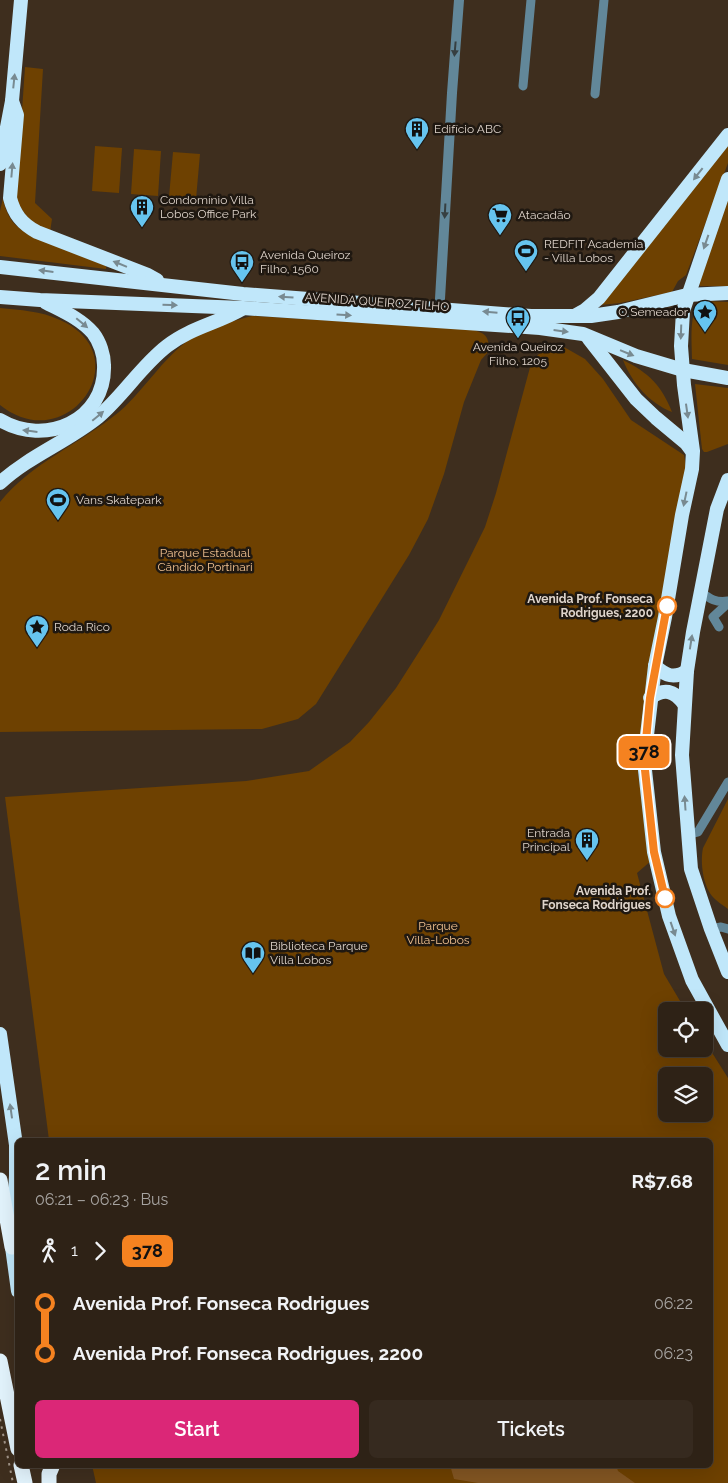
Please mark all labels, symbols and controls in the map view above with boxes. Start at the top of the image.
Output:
one-way arrow [451,41,459,57]
one-way arrow [10,73,18,89]
building icon: Edifício ABC [404,116,430,150]
place label: Edifício ABC [434,122,501,136]
one-way arrow [8,161,16,177]
one-way arrow [693,167,704,180]
place label: Condomínio Villa Lobos Office Park [160,193,257,221]
building icon: Condomínio Villa Lobos Office Park [129,194,155,228]
supermarket icon: Atacadão [487,202,513,236]
one-way arrow [440,203,448,219]
place label: Atacadão [518,208,571,222]
one-way arrow [702,235,710,250]
place label: REDFIT Academia - Villa Lobos [544,237,643,265]
sports icon: REDFIT Academia - Villa Lobos [513,238,539,272]
place label: Avenida Queiroz Filho, 1560 [260,248,350,276]
bus stop icon: Avenida Queiroz Filho, 1560 [229,249,255,283]
one-way arrow [113,259,127,267]
one-way arrow [37,267,53,275]
street label: AVENIDA QUEIROZ FILHO [304,290,450,314]
one-way arrow [277,292,293,300]
place icon: O Semeador [692,299,718,333]
one-way arrow [162,301,178,309]
bus stop icon: Avenida Queiroz Filho, 1205 [505,305,531,339]
place label: O Semeador [618,305,689,319]
one-way arrow [482,308,498,316]
one-way arrow [336,311,352,319]
one-way arrow [75,318,88,329]
one-way arrow [677,324,685,340]
one-way arrow [554,327,570,335]
place label: Avenida Queiroz Filho, 1205 [473,340,563,368]
one-way arrow [620,350,635,357]
one-way arrow [683,403,691,419]
one-way arrow [91,410,104,421]
one-way arrow [22,427,38,435]
sports icon: Vans Skatepark [45,487,71,521]
one-way arrow [681,492,689,507]
place label: Vans Skatepark [76,493,162,507]
park label: Parque Estadual Cândido Portinari [157,546,253,574]
place label: Avenida Prof. Fonseca Rodrigues, 2200 [527,592,653,620]
marker: Avenida Prof. Fonseca Rodrigues, 2200 [657,596,677,616]
place icon: Roda Rico [24,614,50,648]
place label: Roda Rico [54,620,110,634]
one-way arrow [688,633,696,649]
line badge: 378 [615,736,673,768]
text: 378 [628,741,660,762]
one-way arrow [680,795,688,811]
place label: Entrada Principal [522,826,571,854]
building icon: Entrada Principal [574,827,600,861]
place label: Avenida Prof. Fonseca Rodrigues [542,884,651,912]
marker: Avenida Prof. Fonseca Rodrigues [655,888,675,908]
park label: Parque Villa-Lobos [406,919,470,947]
one-way arrow [670,921,678,936]
place label: Biblioteca Parque Villa Lobos [270,939,368,967]
library icon: Biblioteca Parque Villa Lobos [240,940,266,974]
map controls [658,1002,713,1122]
button: locate [658,1002,713,1057]
button: layers [658,1067,713,1122]
one-way arrow [7,1102,15,1118]
text: 2 min [35,1154,107,1187]
text: R$7.68 [631,1170,693,1192]
text: 06:21 – 06:23 · Bus [35,1190,168,1209]
icon: walk [35,1237,63,1265]
icon: forward [86,1237,114,1265]
text: 378 [132,1240,163,1261]
text: 1 [71,1241,78,1260]
text: Avenida Prof. Fonseca Rodrigues [73,1292,369,1314]
text: 06:22 [654,1294,693,1313]
text: Avenida Prof. Fonseca Rodrigues, 2200 [73,1342,423,1364]
text: 06:23 [654,1344,693,1363]
button: Start [35,1400,359,1458]
button: Tickets [369,1400,693,1458]

